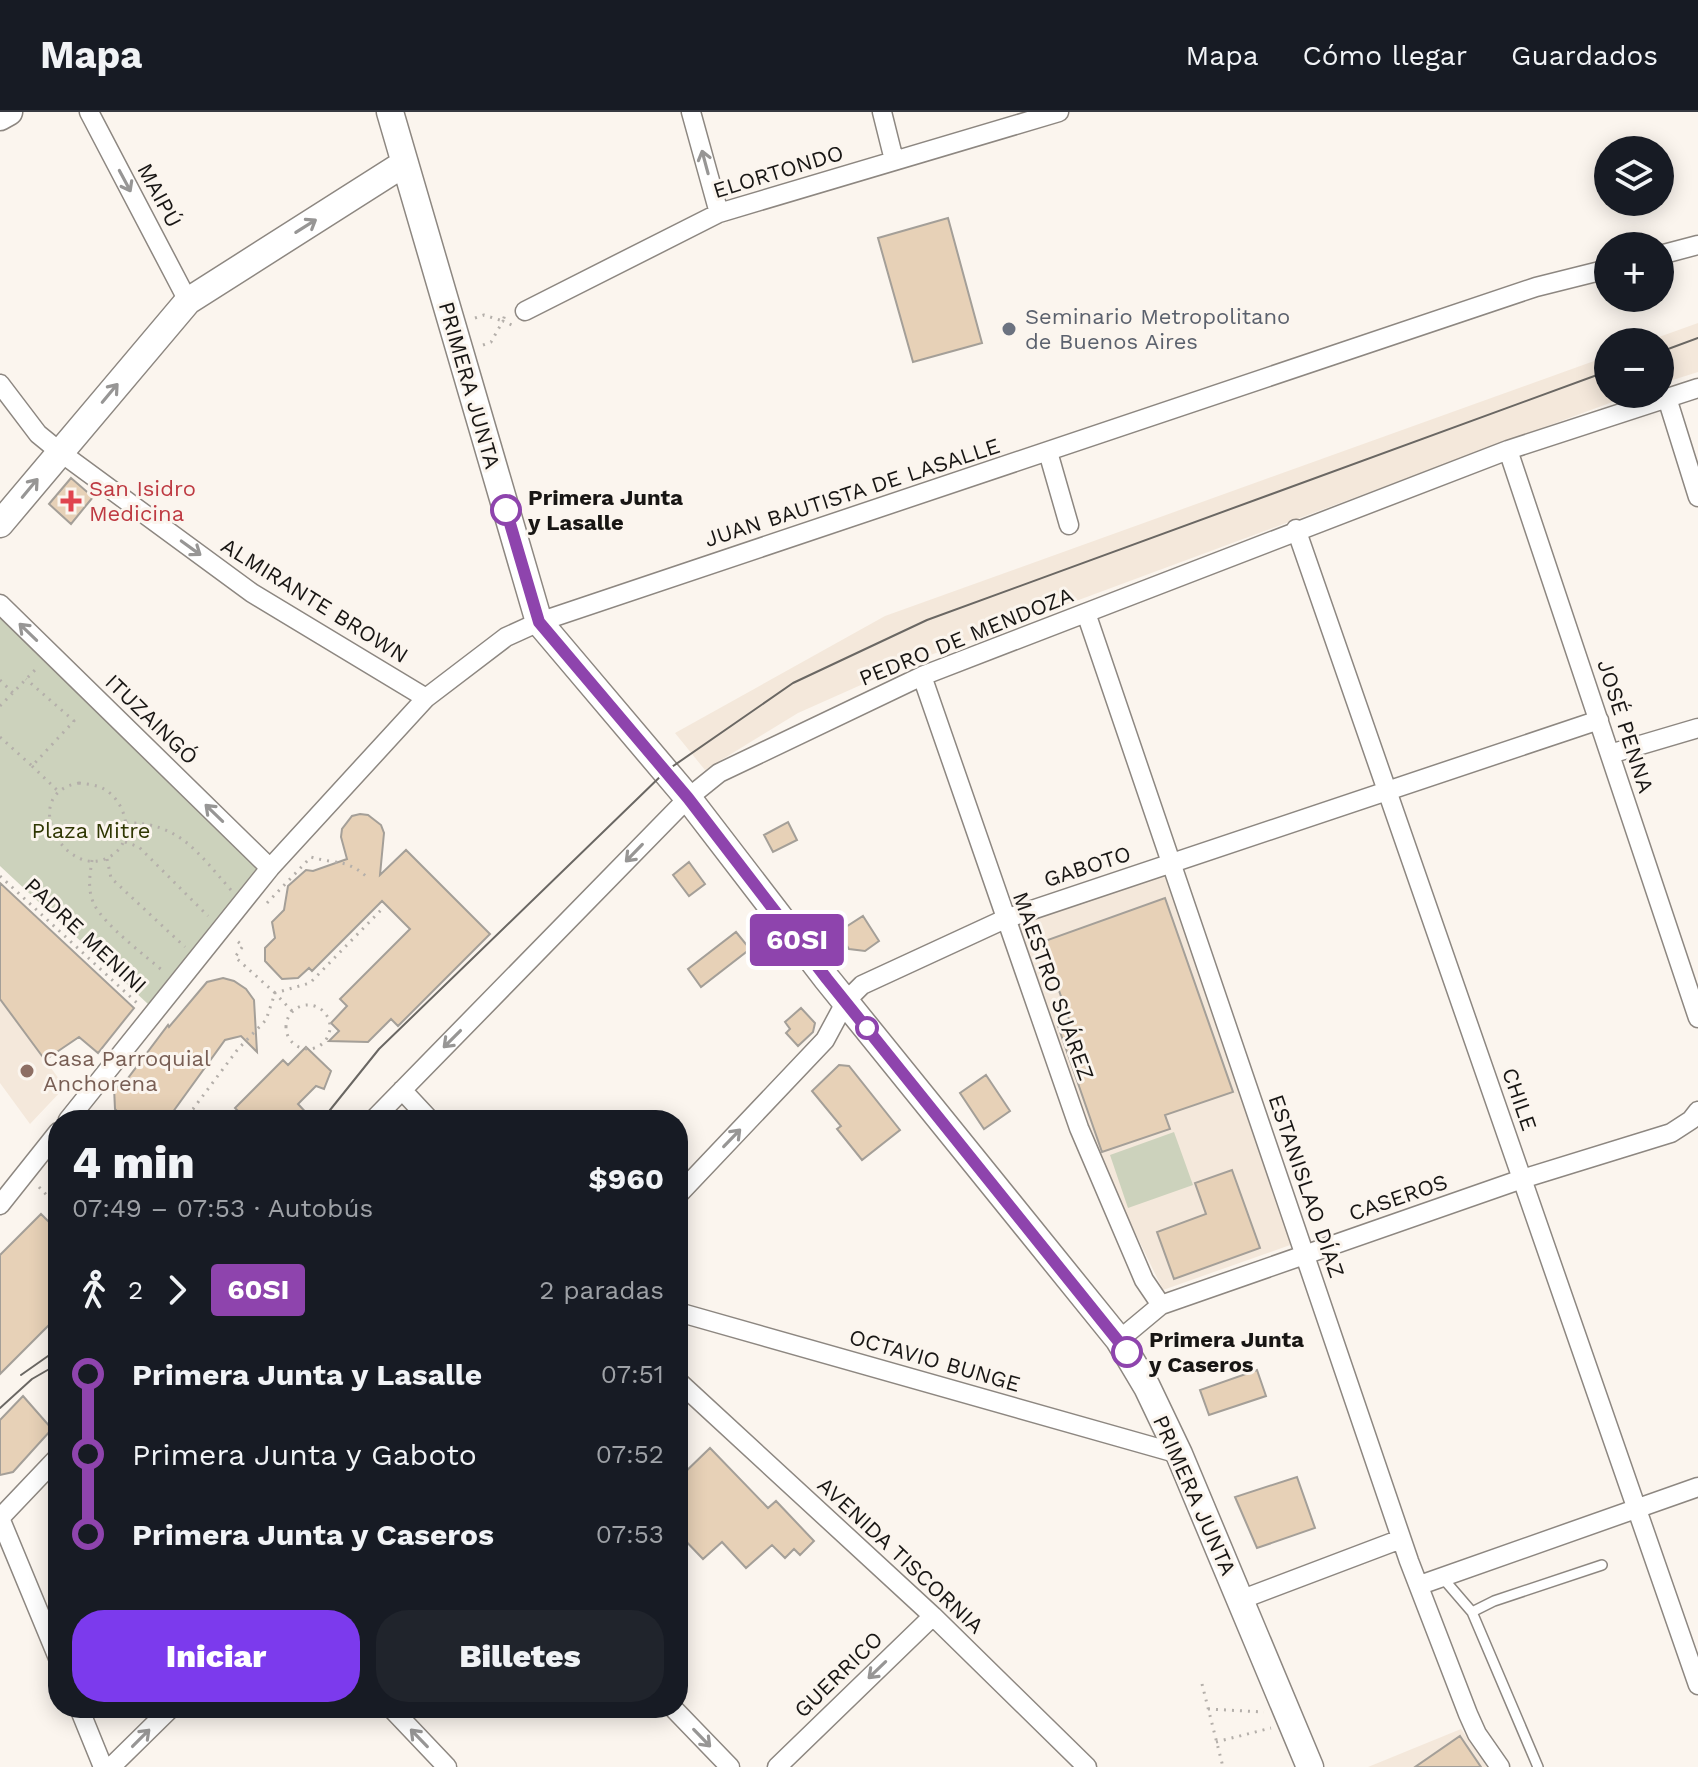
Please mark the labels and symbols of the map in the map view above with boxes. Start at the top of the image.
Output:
street label: ELORTONDO [710,140,846,203]
one-way arrow [697,150,712,176]
street label: MAIPÚ [132,159,187,231]
one-way arrow [118,169,134,193]
one-way arrow [294,218,316,235]
street label: PRIMERA JUNTA [434,299,505,472]
place label: Seminario Metropolitano de Buenos Aires [1025,304,1290,354]
marker: Seminario Metropolitano de Buenos Aires [1000,320,1018,338]
one-way arrow [101,383,119,404]
street label: JUAN BAUTISTA DE LASALLE [701,433,1003,552]
place label: San Isidro Medicina [89,476,196,526]
one-way arrow [21,478,39,499]
place label: Primera Junta y Lasalle [527,485,683,535]
marker: San Isidro Medicina [60,490,82,512]
marker: Primera Junta y Lasalle [491,495,521,525]
street label: ALMIRANTE BROWN [217,533,413,668]
one-way arrow [179,540,201,556]
street label: PEDRO DE MENDOZA [856,582,1077,691]
one-way arrow [18,622,38,641]
street label: JOSÉ PENNA [1592,656,1659,796]
street label: ITUZAINGÓ [100,669,203,770]
one-way arrow [204,804,224,823]
park label: Plaza Mitre [32,818,150,843]
street label: GABOTO [1040,841,1134,892]
one-way arrow [625,843,644,863]
street label: PADRE MENINI [20,873,152,998]
street label: MAESTRO SUÁREZ [1008,889,1099,1084]
line badge: 60SI [741,914,853,966]
unlabelled marker [856,1017,878,1039]
one-way arrow [443,1029,462,1048]
place label: Casa Parroquial Anchorena [43,1046,211,1096]
marker: Casa Parroquial Anchorena [18,1062,36,1080]
street label: CHILE [1497,1064,1542,1134]
street label: ESTANISLAO DÍAZ [1263,1091,1350,1281]
one-way arrow [722,1128,741,1148]
street label: CASEROS [1346,1169,1451,1226]
street label: OCTAVIO BUNGE [846,1324,1023,1397]
place label: Primera Junta y Caseros [1148,1327,1304,1377]
marker: Primera Junta y Caseros [1112,1337,1142,1367]
street label: PRIMERA JUNTA [1148,1411,1241,1579]
street label: AVENIDA TISCORNIA [813,1472,989,1639]
street label: GUERRICO [789,1626,888,1723]
one-way arrow [868,1660,887,1679]
one-way arrow [692,1727,710,1747]
one-way arrow [131,1728,151,1747]
one-way arrow [410,1728,428,1748]

